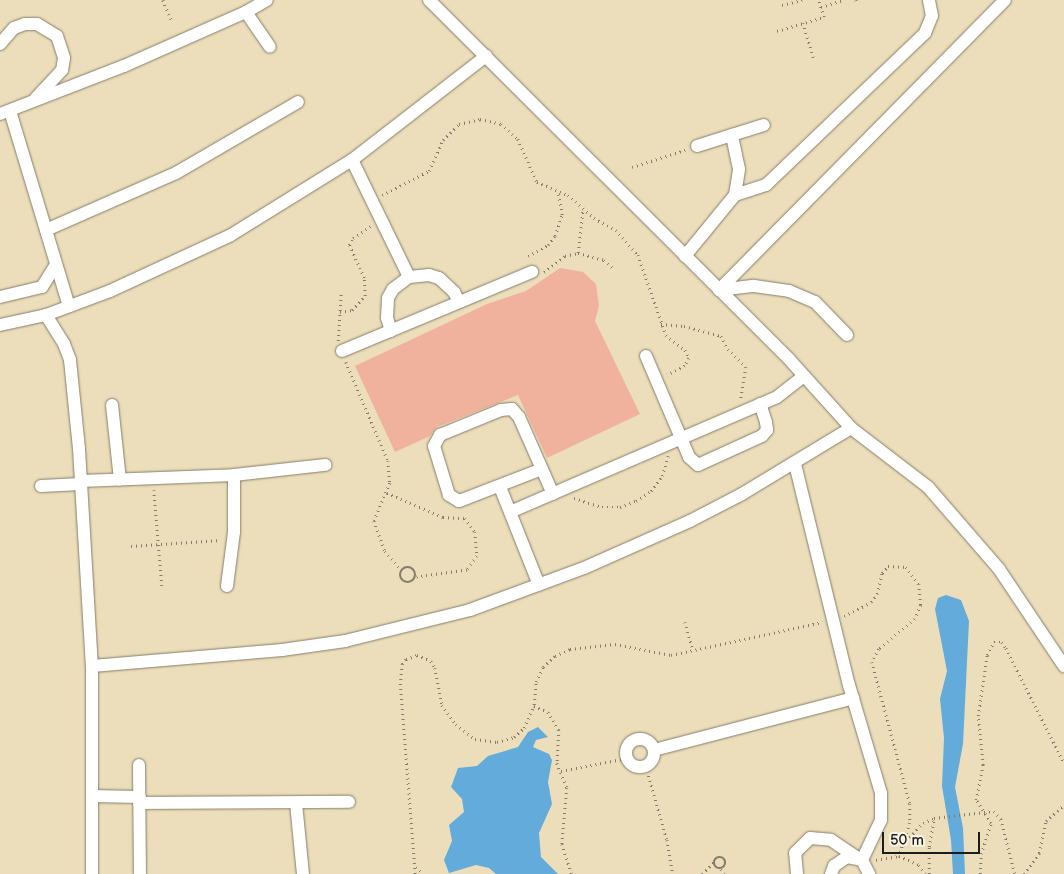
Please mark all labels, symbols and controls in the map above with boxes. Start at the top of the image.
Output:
scale bar [884,822,982,854]
text: 50 m [890,831,924,850]

